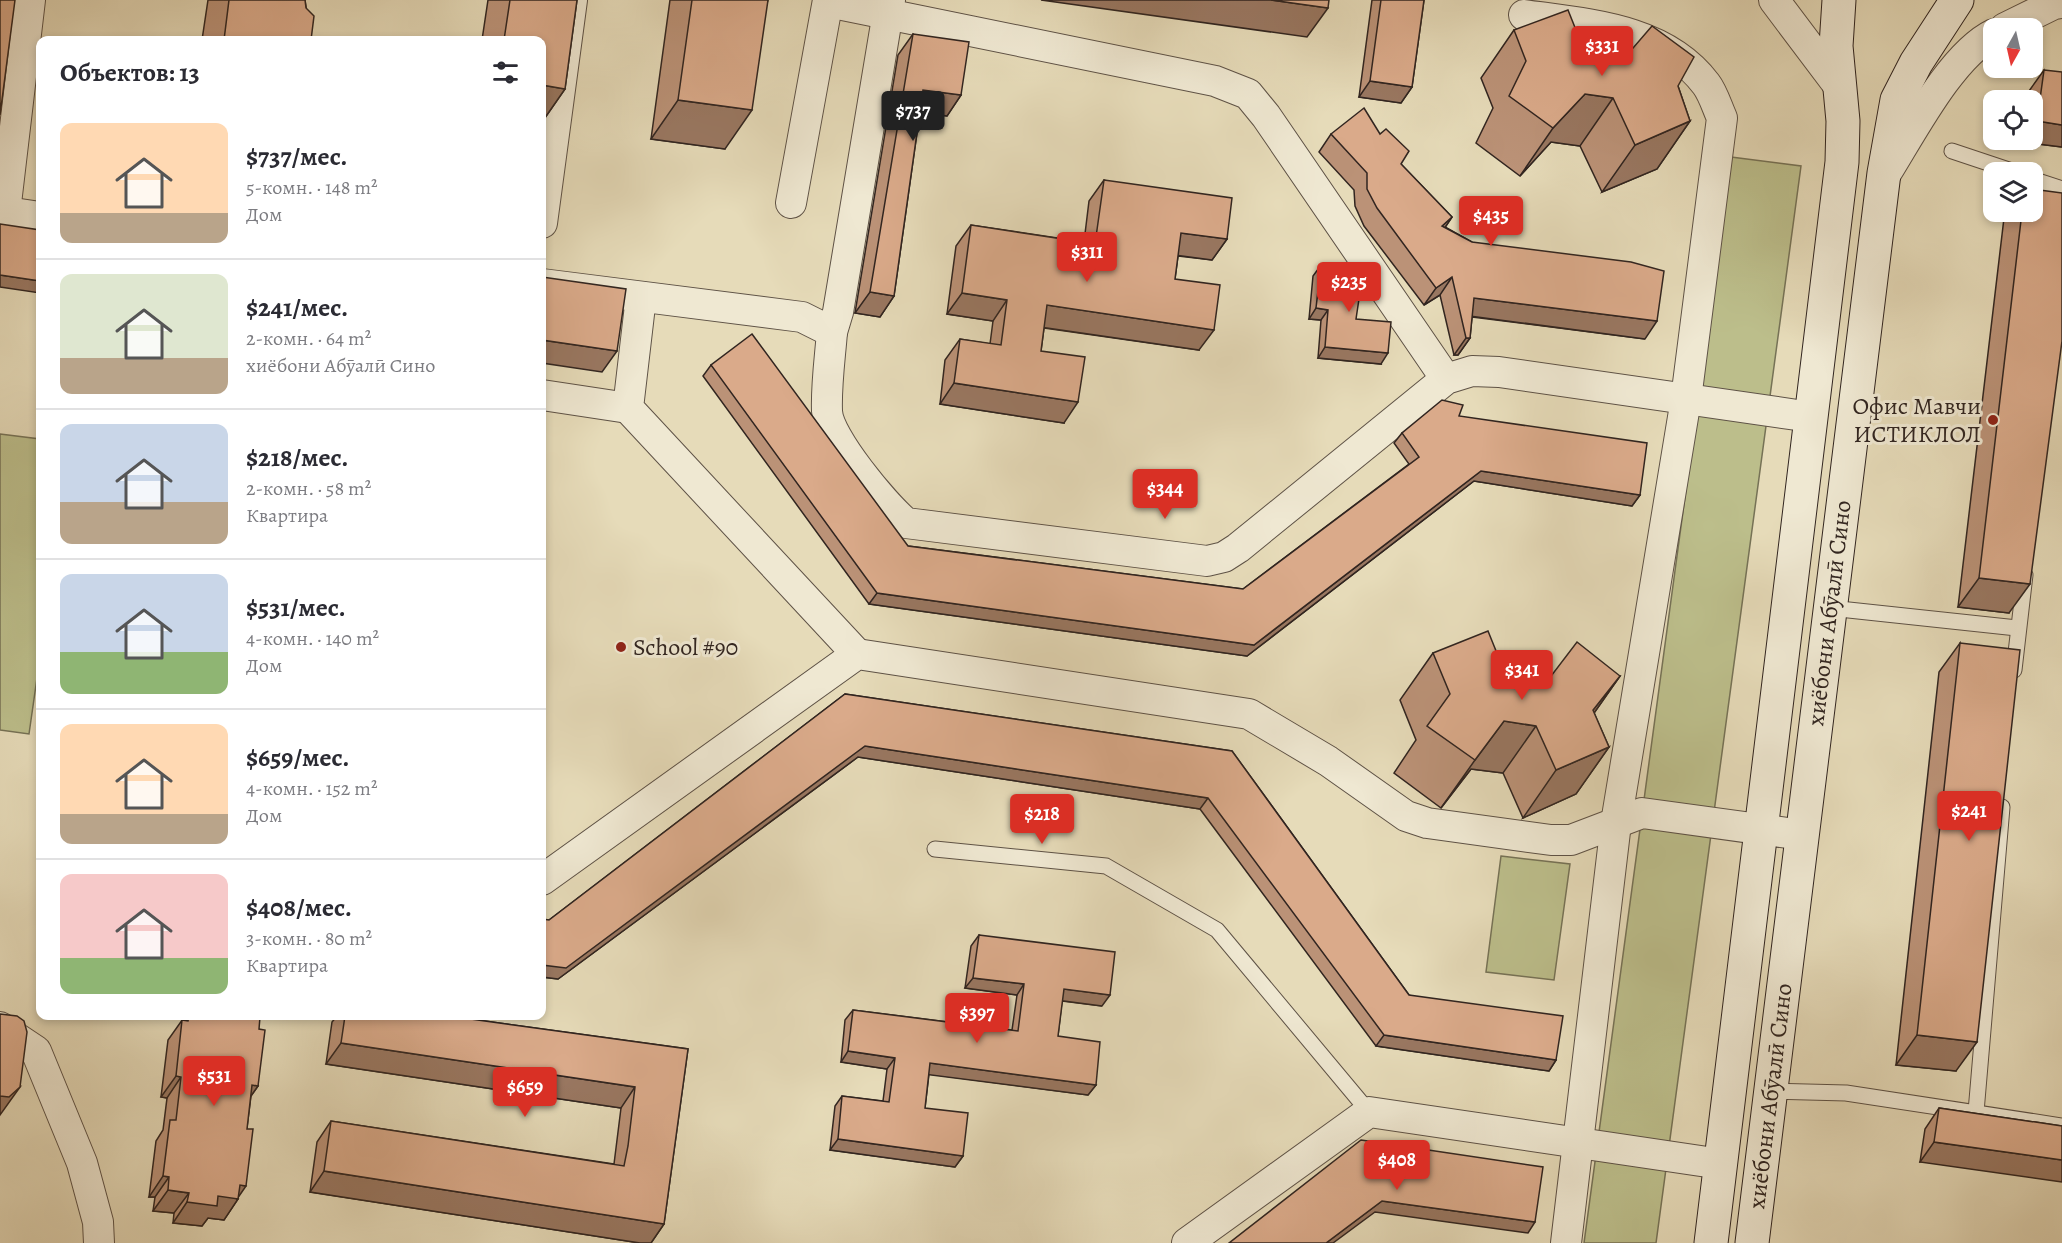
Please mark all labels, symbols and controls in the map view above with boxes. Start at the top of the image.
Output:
north arrow [1983,18,2043,78]
map controls [1983,18,2043,222]
pin: $331 [1566,26,1638,77]
text: $331 [1585,32,1619,59]
text: Объектов: 13 [60,55,200,90]
icon: filters [489,56,522,89]
button: locate [1983,90,2043,150]
pin: $737 [877,91,949,142]
text: $737 [896,97,931,124]
text: $737/мес. [246,139,347,174]
icon: home [108,147,180,219]
button: layers [1983,162,2043,222]
text: 5-комн. · 148 m² [246,174,378,201]
pin: $435 [1455,196,1527,247]
text: Дом [246,201,282,228]
text: $435 [1473,202,1509,229]
pin: $311 [1051,232,1123,283]
text: $311 [1071,238,1103,265]
pin: $235 [1313,262,1385,313]
text: $235 [1331,268,1367,295]
text: $241/мес. [246,290,348,325]
icon: home [108,298,180,370]
text: 2-комн. · 64 m² [246,325,371,352]
text: хиёбони Абӯалӣ Сино [246,352,435,379]
place label: Офис Мавчи ИСТИКЛОЛ [1852,390,1981,450]
marker: Офис Мавчи ИСТИКЛОЛ [1986,413,2000,427]
text: $218/мес. [246,440,348,475]
icon: home [108,448,180,520]
pin: $344 [1129,469,1201,520]
text: 2-комн. · 58 m² [246,475,371,502]
text: $344 [1147,475,1183,502]
street label: хиёбони Абӯалӣ Сино [1799,498,1859,728]
text: Квартира [246,502,328,529]
text: $531/мес. [246,590,346,625]
icon: home [108,598,180,670]
text: 4-комн. · 140 m² [246,625,379,652]
place label: School #90 [633,631,738,663]
marker: School #90 [614,640,628,654]
pin: $341 [1486,650,1558,701]
text: Дом [246,652,282,679]
text: $341 [1505,656,1539,683]
text: $659/мес. [246,740,349,775]
icon: home [108,748,180,820]
text: 4-комн. · 152 m² [246,775,378,802]
pin: $241 [1933,791,2005,842]
pin: $218 [1006,794,1078,845]
text: $241 [1951,797,1987,824]
text: $218 [1024,800,1060,827]
text: Дом [246,802,282,829]
text: $408/мес. [246,890,352,925]
icon: home [108,898,180,970]
text: 3-комн. · 80 m² [246,925,372,952]
text: Квартира [246,952,328,979]
street label: хиёбони Абӯалӣ Сино [1740,981,1800,1211]
pin: $397 [941,993,1013,1044]
text: $397 [959,999,995,1026]
pin: $531 [178,1056,250,1107]
text: $531 [197,1062,231,1089]
pin: $659 [489,1067,561,1118]
text: $659 [507,1073,543,1100]
pin: $408 [1361,1140,1433,1191]
text: $408 [1378,1146,1416,1173]

